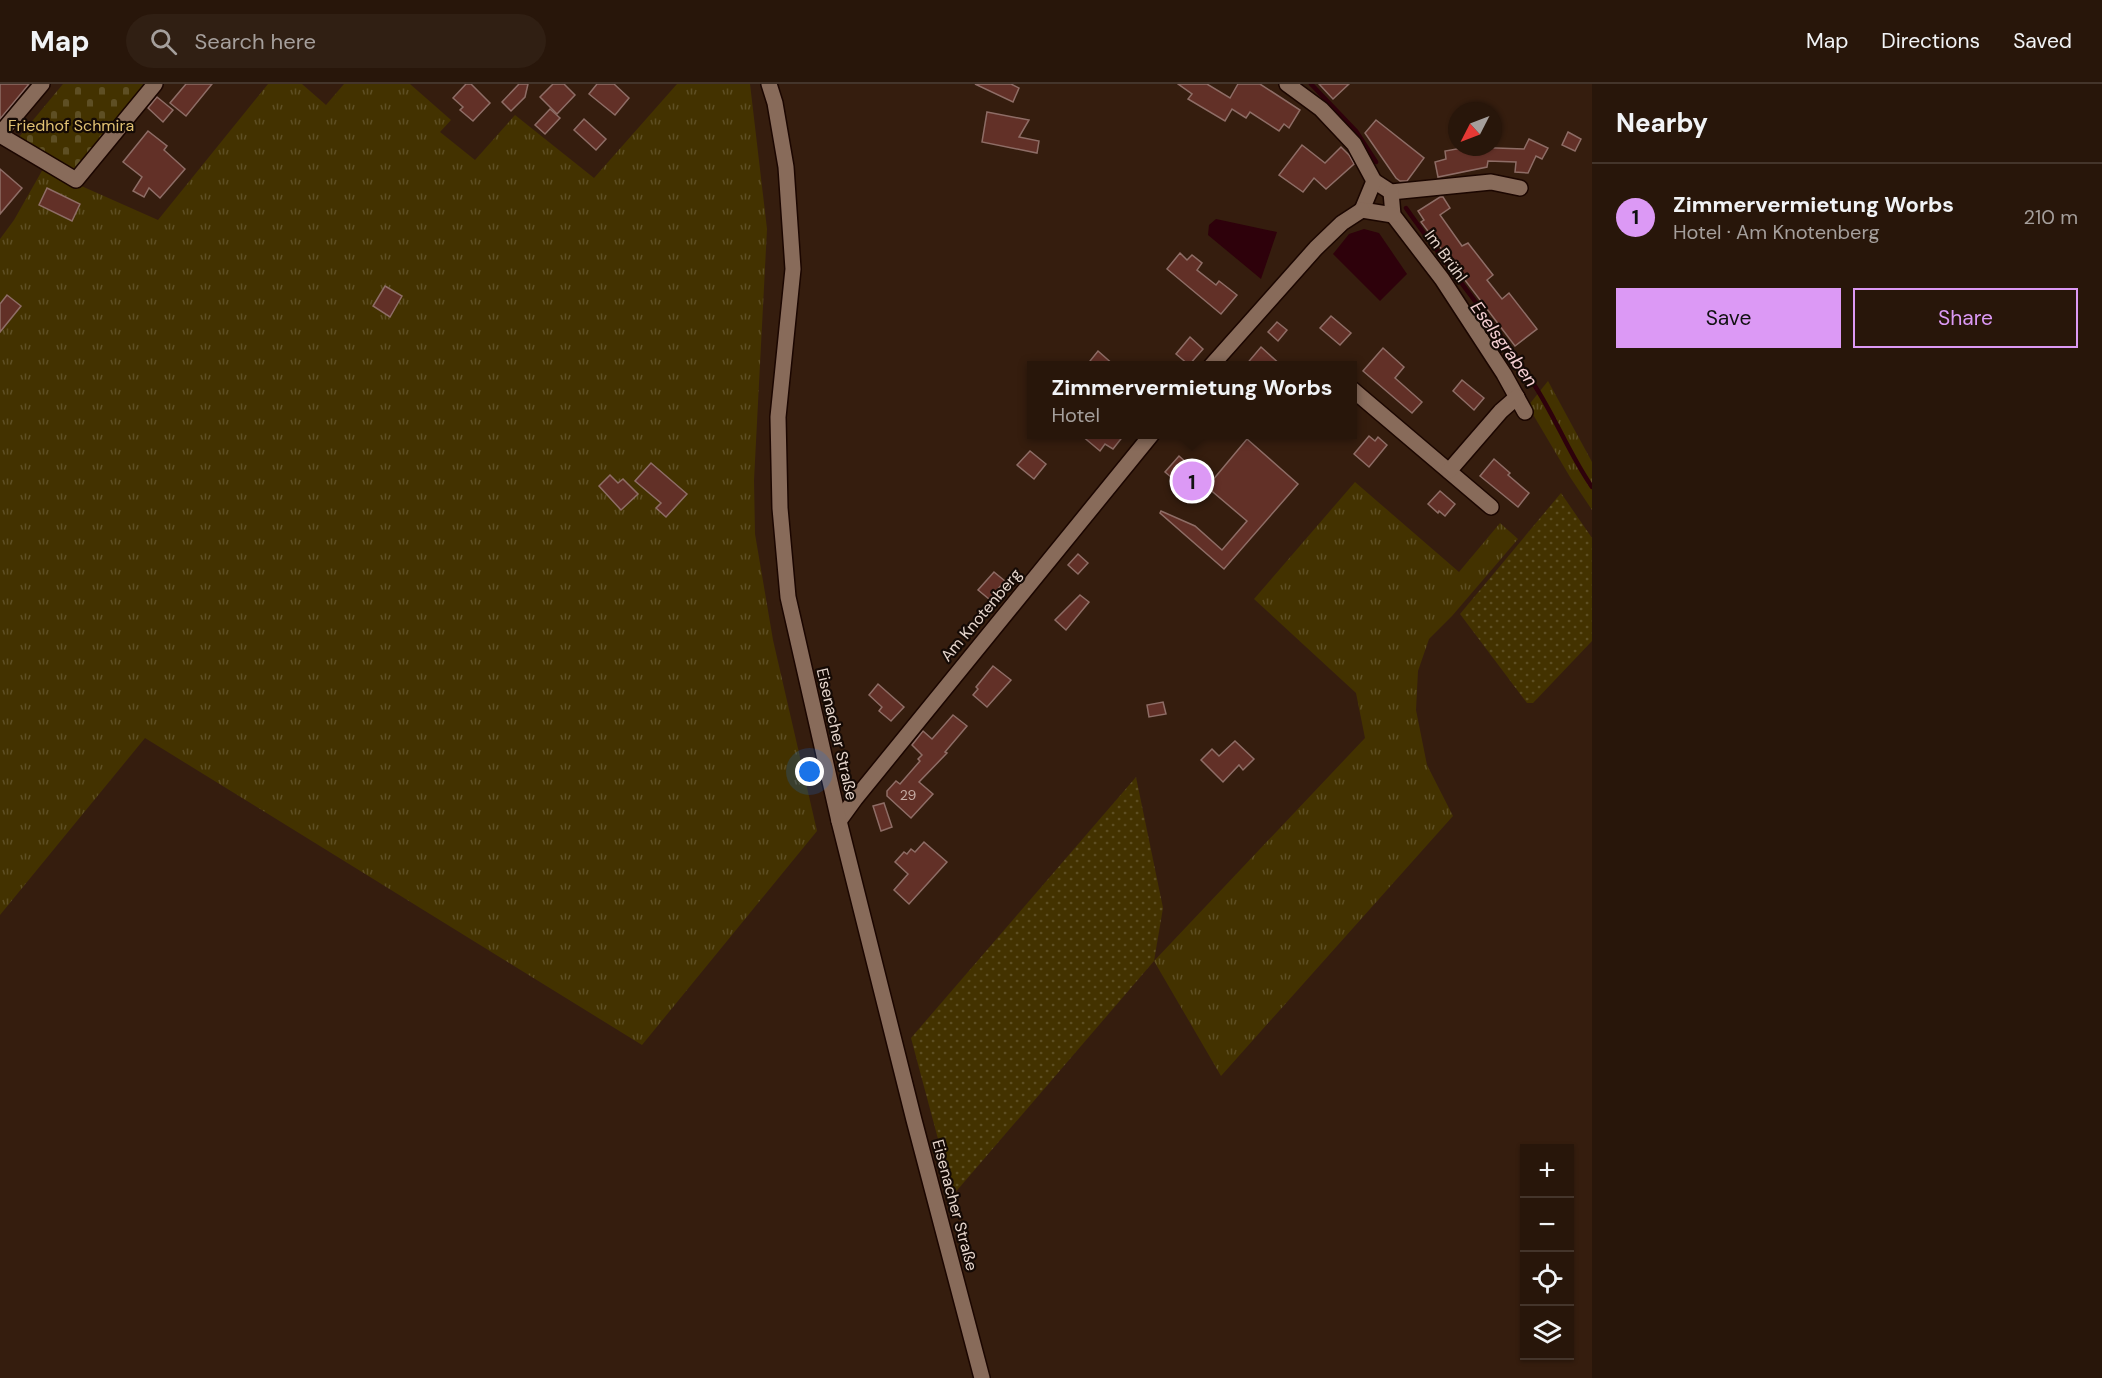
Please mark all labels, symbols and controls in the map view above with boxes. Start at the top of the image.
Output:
search box [126,14,546,68]
text: Map [30,23,90,60]
icon: search [147,25,180,58]
text: Search here [195,27,316,56]
text: Map [1806,27,1848,55]
text: Directions [1881,27,1980,55]
text: Saved [2013,27,2072,55]
north arrow [1448,102,1502,156]
text: Nearby [1616,106,1708,140]
park label: Friedhof Schmira [8,115,134,136]
text: Zimmervermietung Worbs [1673,190,1954,219]
text: 1 [1632,204,1639,230]
text: 210 m [2023,204,2078,230]
text: Hotel · Am Knotenberg [1673,219,1880,245]
street label: Im Brühl [1420,226,1472,286]
button: Save [1616,288,1841,348]
button: Share [1853,288,2078,348]
water label: Eselsgraben [1465,296,1543,392]
popup [1027,361,1357,439]
text: Zimmervermietung Worbs [1051,373,1333,402]
text: Hotel [1051,402,1100,428]
pin: 1 [1172,458,1212,504]
street label: Am Knotenberg [936,564,1026,666]
street label: Eisenacher Straße [812,666,862,802]
your location [795,757,824,786]
house number: 29 [900,786,917,804]
street label: Eisenacher Straße [927,1137,983,1273]
map controls [1520,1144,1574,1360]
button: + [1520,1144,1574,1198]
button: − [1520,1198,1574,1252]
button: locate [1520,1252,1574,1306]
button: layers [1520,1306,1574,1360]

